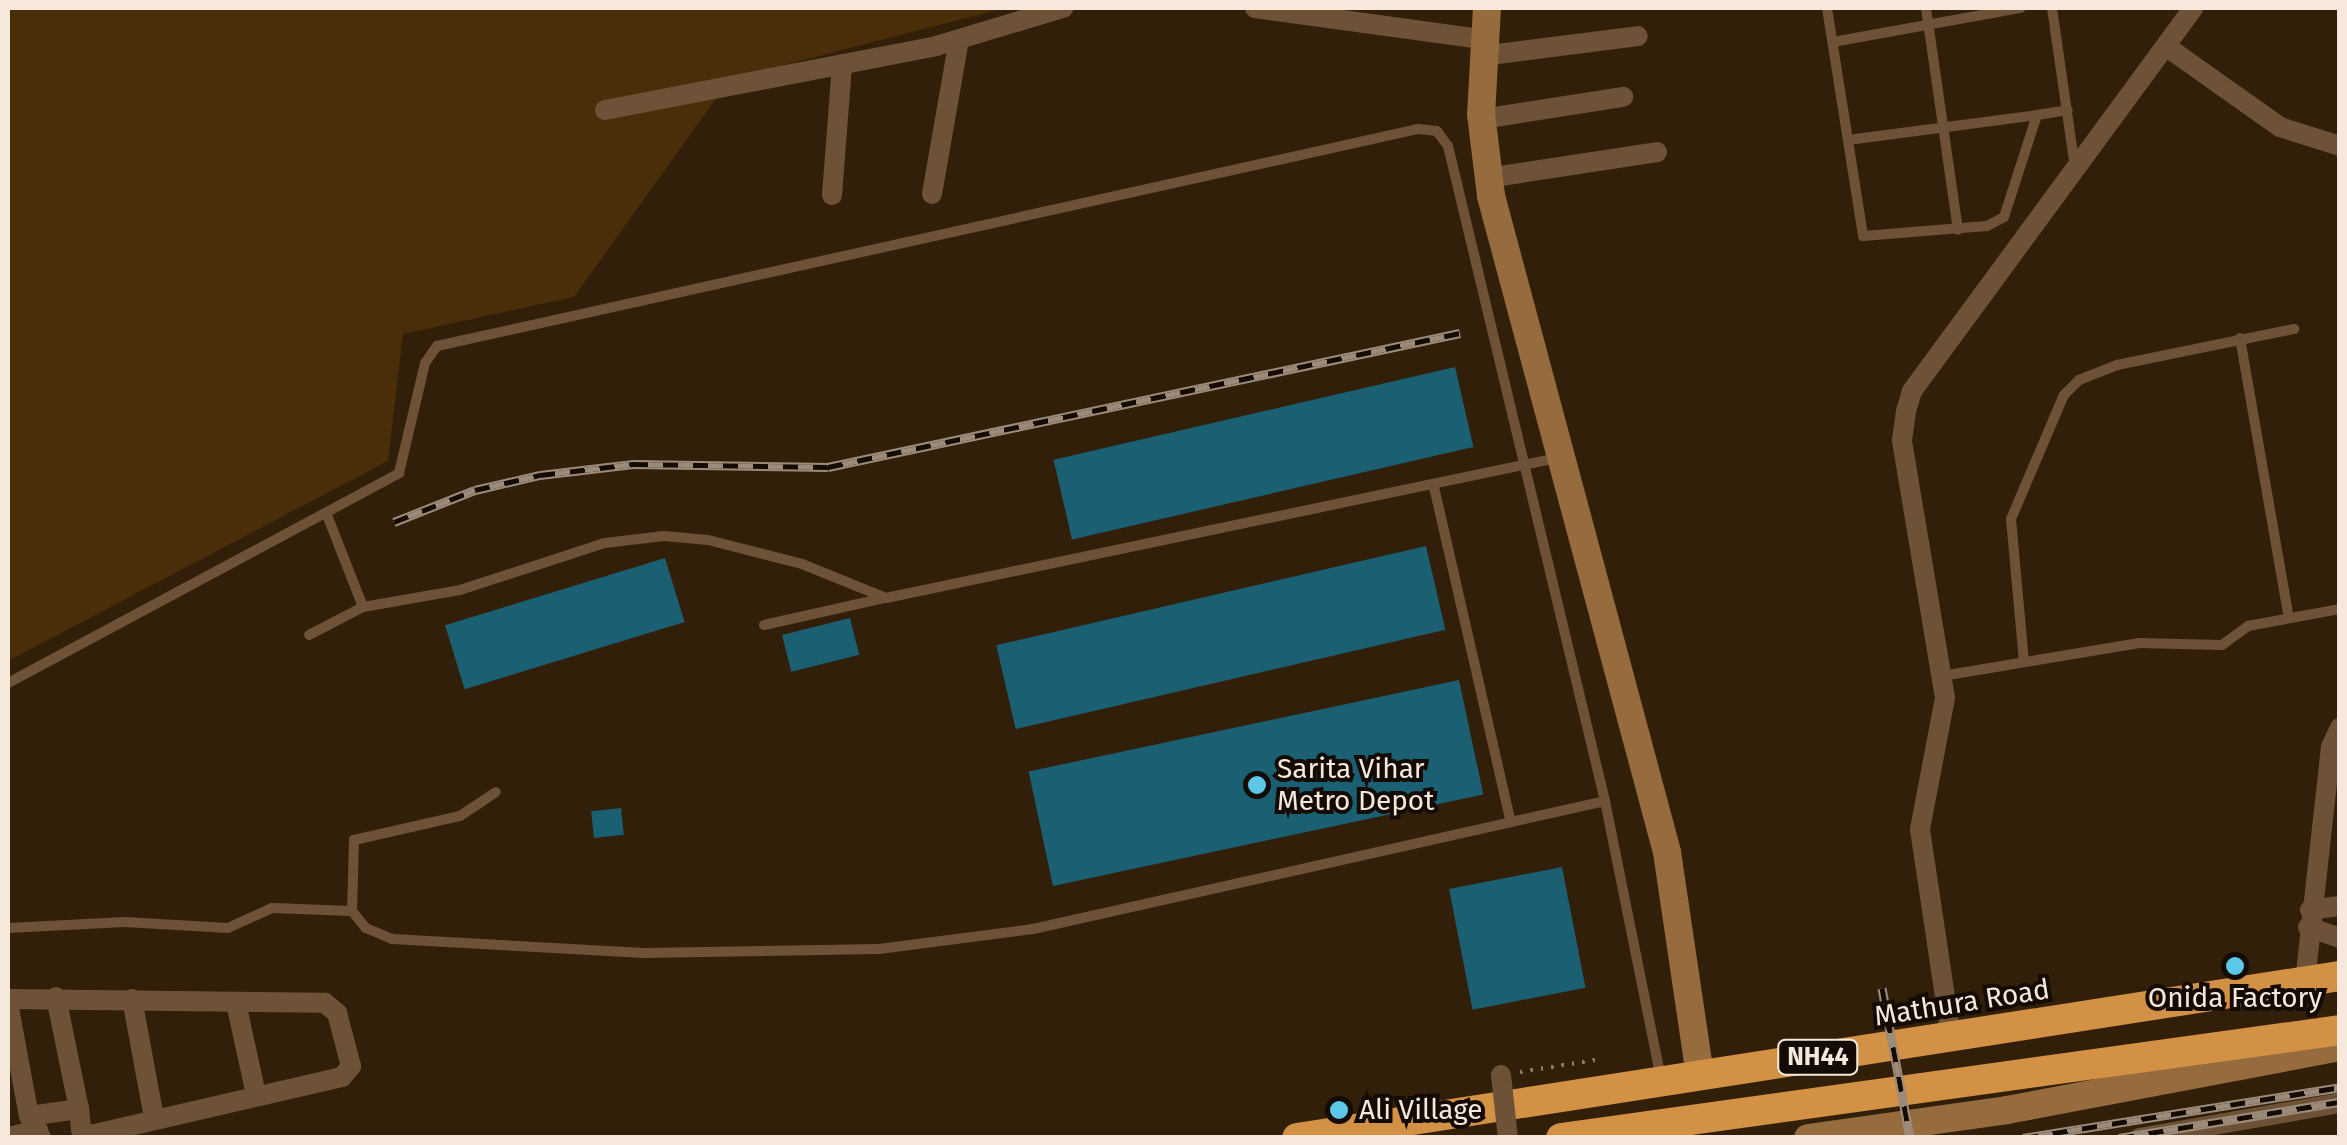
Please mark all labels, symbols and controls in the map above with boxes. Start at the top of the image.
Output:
place label: Sarita Vihar Metro Depot [1277,752,1434,818]
marker: Sarita Vihar Metro Depot [1246,774,1268,796]
marker: Onida Factory [2224,955,2246,977]
street label: Mathura Road [1872,973,2052,1033]
place label: Onida Factory [2148,981,2322,1015]
road number: NH44 [1776,1037,1860,1077]
place label: Ali Village [1359,1093,1483,1127]
marker: Ali Village [1328,1099,1350,1121]

